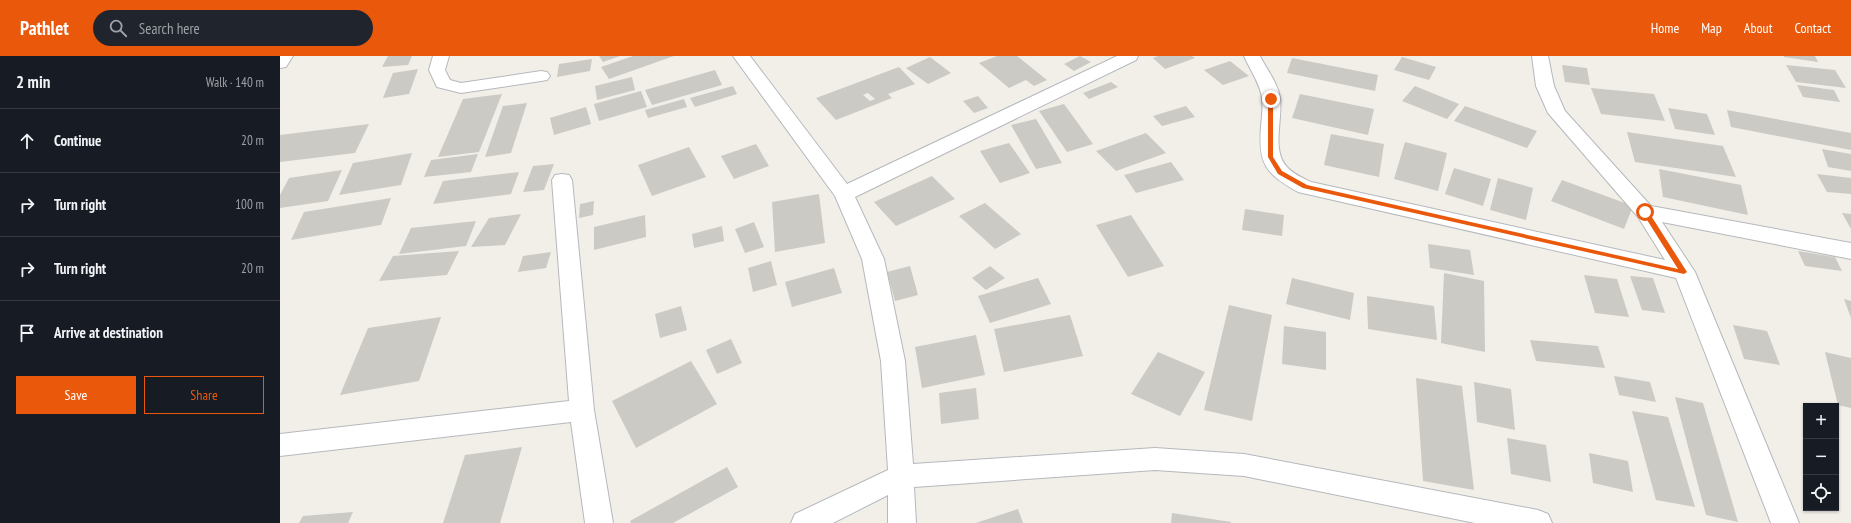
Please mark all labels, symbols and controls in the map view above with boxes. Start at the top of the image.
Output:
search box [93,10,373,46]
text: Pathlet [20,16,69,40]
icon: search [107,17,129,39]
text: Search here [139,19,200,38]
text: Home [1651,19,1679,37]
text: Map [1701,19,1722,37]
text: About [1744,19,1773,37]
text: Contact [1795,19,1831,37]
text: 2 min [16,71,50,93]
text: Walk · 140 m [206,74,264,91]
route end [1262,90,1280,108]
icon: ahead [16,130,38,152]
text: Continue [54,131,101,150]
text: 20 m [241,132,264,149]
icon: right [16,194,38,216]
text: Turn right [54,195,106,214]
text: 100 m [235,196,264,213]
route start [1636,203,1654,221]
icon: right [16,258,38,280]
text: Turn right [54,259,106,278]
text: 20 m [241,260,264,277]
icon: arrive [16,322,38,344]
text: Arrive at destination [54,323,163,342]
button: Save [16,376,136,414]
button: Share [144,376,264,414]
map controls [1803,403,1839,511]
button: + [1803,403,1839,439]
button: − [1803,439,1839,475]
button: locate [1803,475,1839,511]

